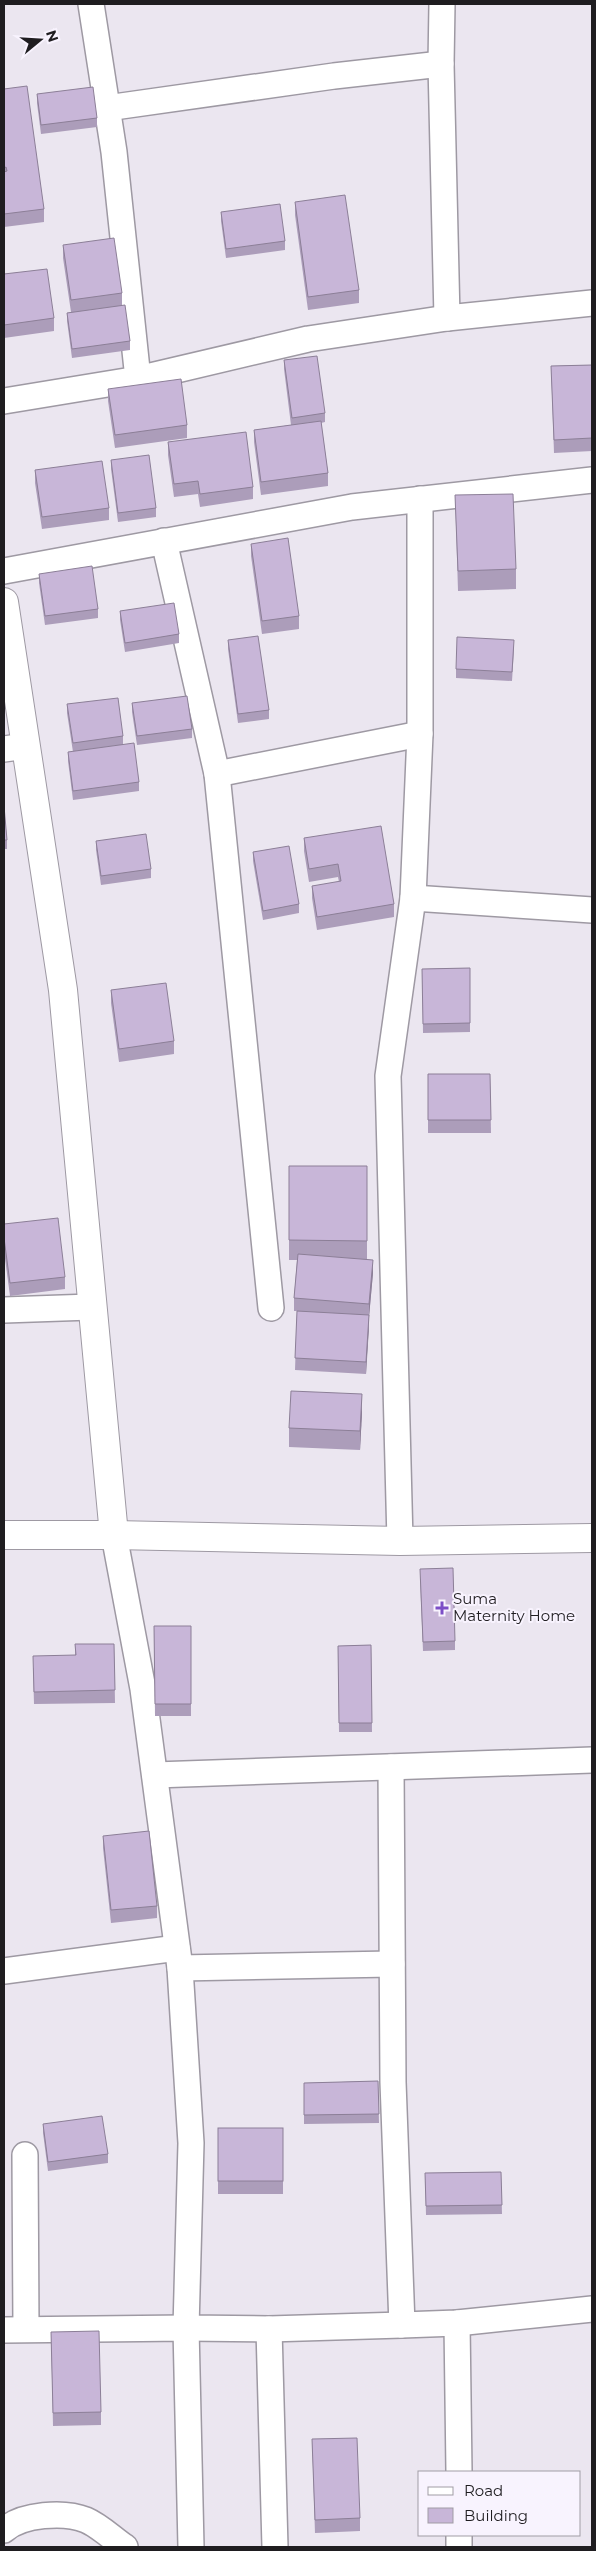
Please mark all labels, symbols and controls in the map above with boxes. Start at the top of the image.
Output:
north arrow [15,15,65,65]
text: N [42,28,63,44]
place label: Suma Maternity Home [453,1589,575,1625]
marker: Suma Maternity Home [435,1601,449,1615]
legend [418,2471,581,2536]
text: Road [464,2481,503,2500]
text: Building [464,2506,528,2525]

